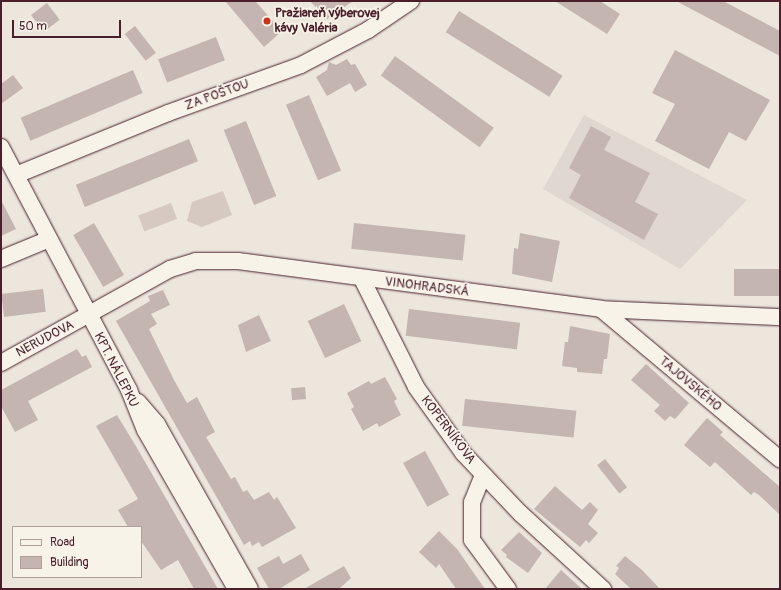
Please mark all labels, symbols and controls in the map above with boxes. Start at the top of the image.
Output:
place label: Pražiareň výberovej kávy Valéria [275,6,380,37]
scale bar [14,12,123,38]
marker: Pražiareň výberovej kávy Valéria [262,16,272,26]
text: 50 m [19,19,47,34]
street label: ZA POŠTOU [183,76,251,114]
street label: VINOHRADSKÁ [384,274,470,300]
street label: NERUDOVA [13,317,77,361]
street label: KPT. NÁLEPKU [90,330,142,410]
street label: TAJOVSKÉHO [656,353,724,415]
street label: KOPERNÍKOVA [417,393,479,467]
legend [12,526,142,578]
text: Road [50,535,75,550]
text: Building [50,555,89,570]

